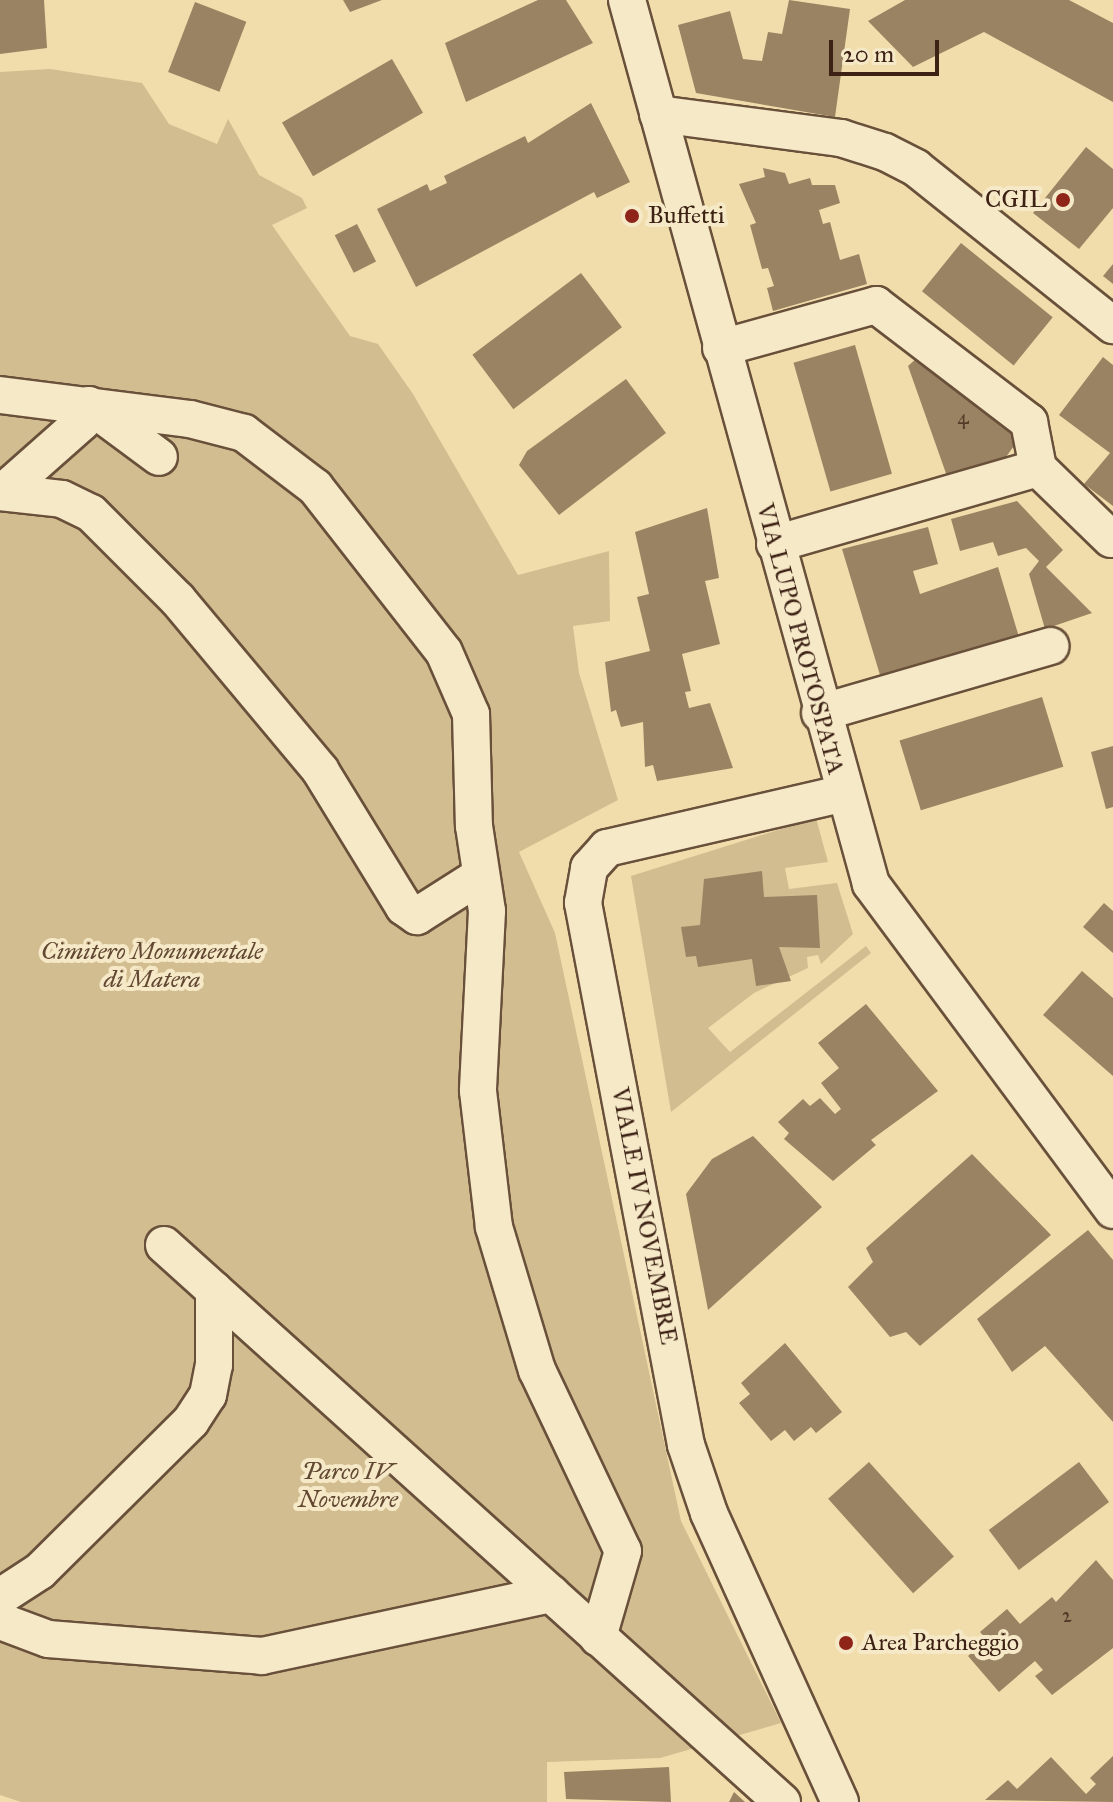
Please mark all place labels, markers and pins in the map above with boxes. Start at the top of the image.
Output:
place label: CGIL [985,186,1047,214]
marker: CGIL [1054,191,1072,209]
place label: Buffetti [648,202,725,230]
marker: Buffetti [623,207,641,225]
place label: Area Parcheggio [862,1629,1019,1657]
marker: Area Parcheggio [837,1634,855,1652]

